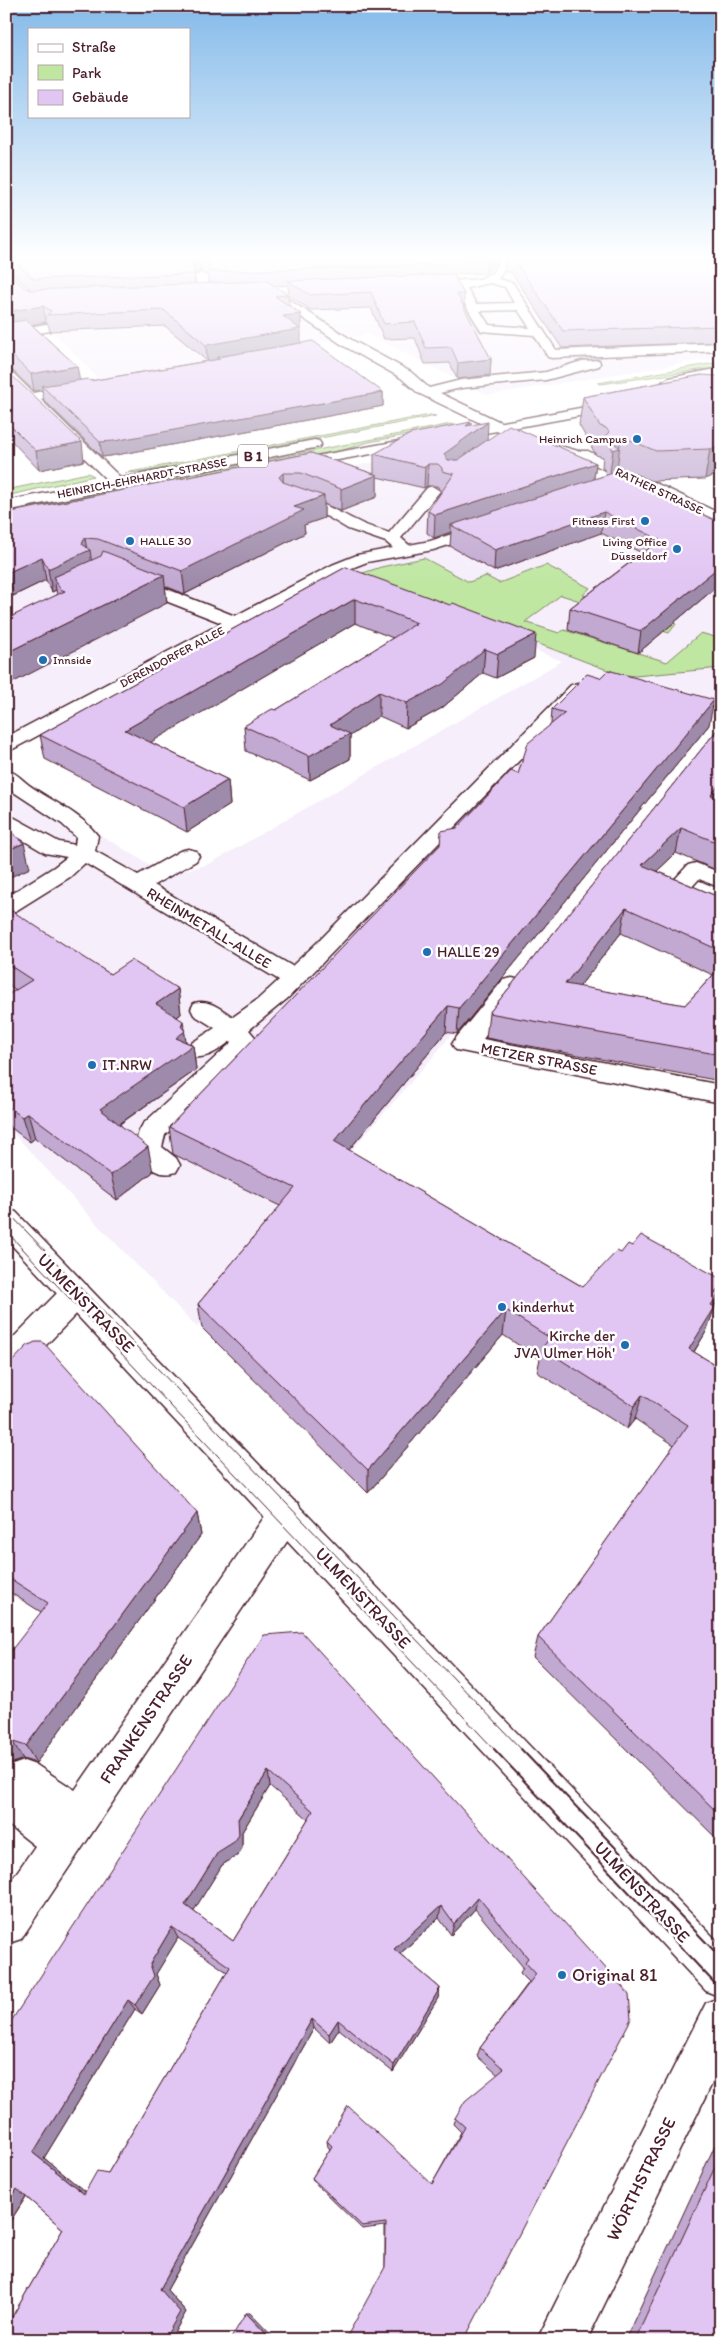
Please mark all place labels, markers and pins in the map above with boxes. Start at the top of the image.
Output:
place label: Heinrich Campus [539,432,627,446]
marker: Heinrich Campus [631,433,643,445]
place label: Fitness First [572,514,635,528]
marker: Fitness First [639,515,651,527]
place label: HALLE 30 [140,534,191,548]
marker: HALLE 30 [124,535,136,547]
place label: Living Office Düsseldorf [602,535,667,563]
marker: Living Office Düsseldorf [671,543,683,555]
place label: Innside [53,653,92,667]
marker: Innside [37,654,49,666]
place label: HALLE 29 [437,943,500,961]
marker: HALLE 29 [421,946,433,958]
place label: IT.NRW [102,1056,152,1074]
marker: IT.NRW [86,1059,98,1071]
place label: kinderhut [512,1298,575,1316]
marker: kinderhut [496,1301,508,1313]
place label: Kirche der JVA Ulmer Höh' [514,1327,615,1362]
marker: Kirche der JVA Ulmer Höh' [619,1339,631,1351]
place label: Original 81 [572,1964,657,1986]
marker: Original 81 [556,1969,568,1981]

